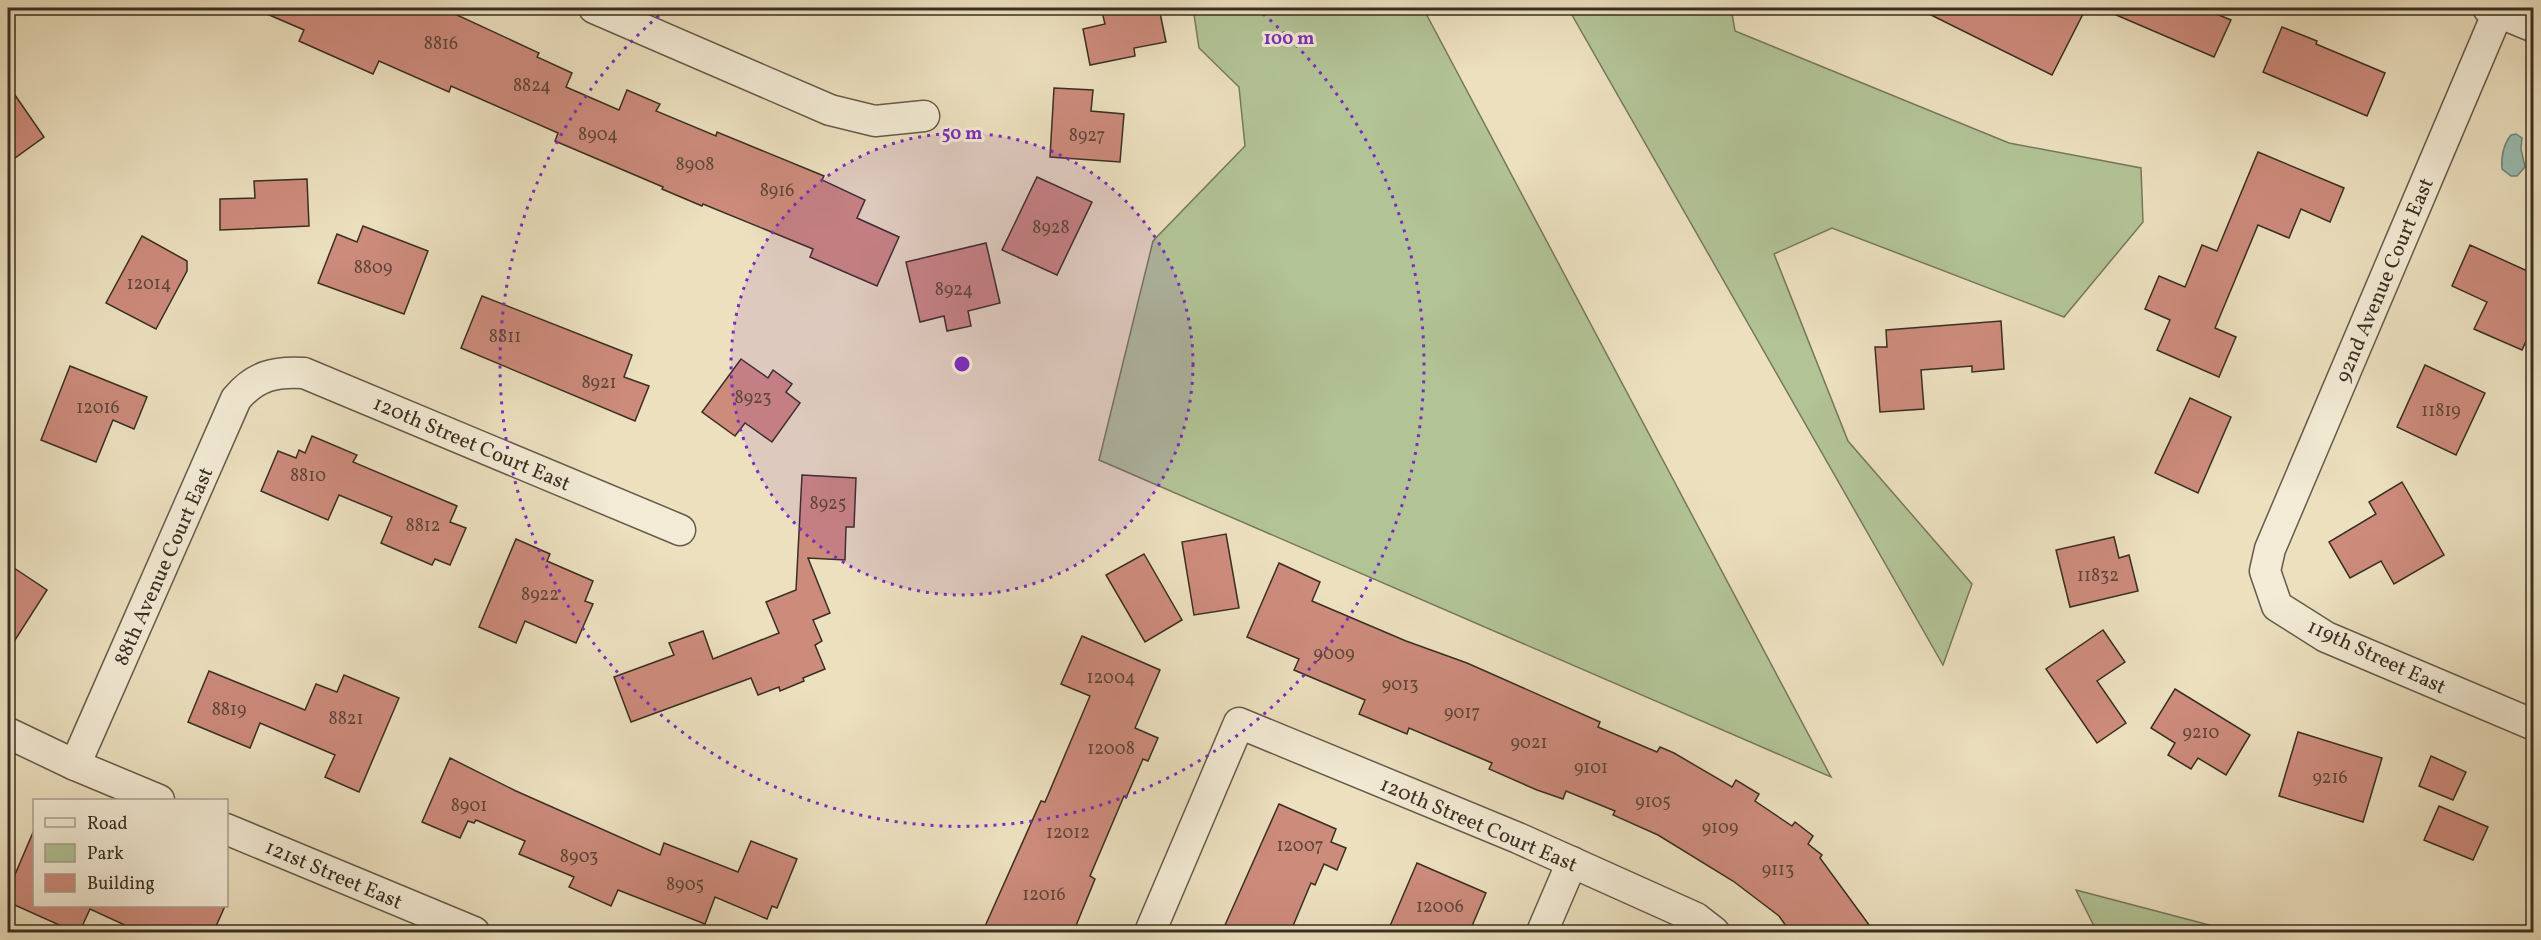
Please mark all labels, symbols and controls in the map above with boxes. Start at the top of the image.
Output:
text: 100 m [1264,27,1314,52]
house number: 8816 [424,32,458,57]
house number: 8824 [513,74,551,99]
text: 50 m [942,122,982,147]
house number: 8904 [578,123,618,148]
house number: 8927 [1069,124,1105,149]
house number: 8908 [676,153,714,178]
street label: 92nd Avenue Court East [2329,174,2442,388]
house number: 8916 [760,179,794,204]
house number: 8928 [1032,216,1070,241]
house number: 8809 [354,256,392,281]
house number: 12014 [126,272,172,297]
house number: 8924 [935,278,973,303]
house number: 8811 [489,325,521,350]
centre of rings [952,354,972,374]
house number: 8921 [581,371,617,396]
house number: 8923 [735,386,771,411]
street label: 120th Street Court East [368,390,575,499]
house number: 12016 [76,396,120,421]
house number: 11819 [2421,399,2461,424]
street label: 88th Avenue Court East [107,463,221,671]
house number: 8810 [290,464,326,489]
house number: 8925 [810,492,846,517]
house number: 8812 [406,514,440,539]
house number: 11832 [2077,564,2119,589]
house number: 8922 [521,583,559,608]
street label: 119th Street East [2302,613,2450,702]
house number: 9009 [1313,642,1355,667]
house number: 12004 [1087,666,1135,691]
house number: 9013 [1382,673,1418,698]
house number: 8819 [212,698,246,723]
house number: 9017 [1444,701,1480,726]
house number: 8821 [329,707,363,732]
house number: 9210 [2183,721,2220,746]
house number: 9021 [1510,731,1548,756]
house number: 12008 [1087,737,1135,762]
house number: 9101 [1574,756,1608,781]
house number: 9216 [2312,766,2348,791]
street label: 120th Street Court East [1375,771,1582,880]
house number: 9105 [1635,790,1671,815]
house number: 8901 [451,794,487,819]
legend [33,799,228,907]
text: Road [87,812,128,837]
house number: 9109 [1702,816,1738,841]
house number: 12012 [1046,821,1090,846]
street label: 121st Street East [260,833,407,917]
house number: 12007 [1276,834,1324,859]
text: Park [87,842,124,867]
house number: 8903 [560,845,598,870]
house number: 9113 [1762,858,1794,883]
text: Building [87,872,155,897]
house number: 8905 [666,873,704,898]
house number: 12016 [1022,883,1066,908]
house number: 12006 [1416,895,1464,920]

